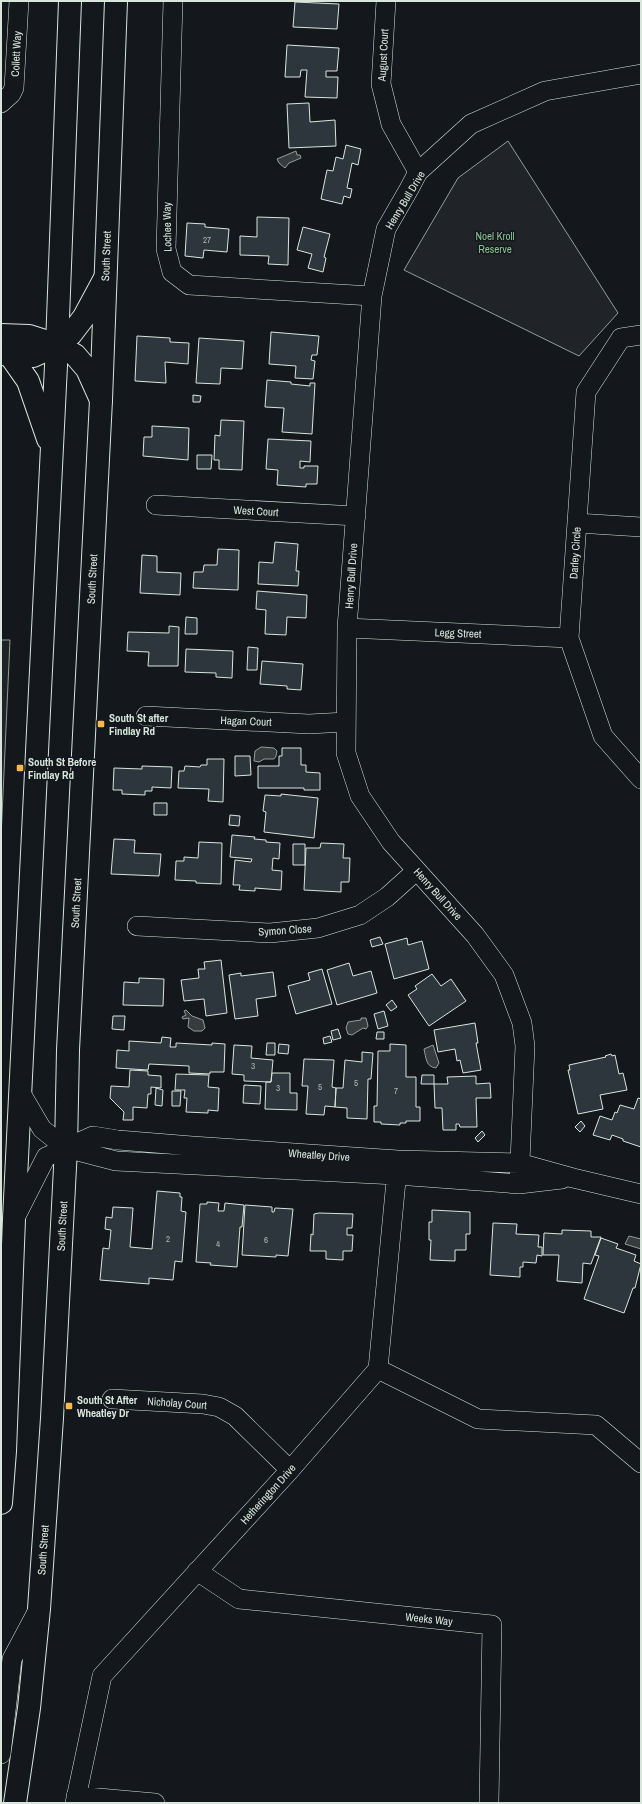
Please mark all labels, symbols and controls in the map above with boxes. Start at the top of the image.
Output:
street label: August Court [375,28,391,83]
street label: Collett Way [8,30,24,77]
street label: Henry Bull Drive [382,168,428,232]
street label: Lochee Way [160,201,174,252]
park label: Noel Kroll Reserve [475,229,515,256]
street label: South Street [98,230,114,281]
house number: 27 [203,234,211,246]
street label: West Court [233,503,279,519]
street label: Darley Circle [566,527,584,579]
street label: Henry Bull Drive [342,543,360,609]
street label: South Street [84,553,100,604]
street label: Legg Street [434,625,482,641]
place label: South St after Findlay Rd [109,711,169,738]
street label: Hagan Court [220,713,272,729]
marker: South St after Findlay Rd [96,719,106,729]
place label: South St Before Findlay Rd [28,755,96,782]
marker: South St Before Findlay Rd [15,763,25,773]
street label: Henry Bull Drive [411,865,465,923]
street label: South Street [68,877,84,928]
street label: Symon Close [258,921,312,939]
house number: 3 [251,1060,255,1072]
house number: 5 [354,1077,358,1089]
house number: 5 [318,1081,322,1093]
house number: 3 [276,1082,280,1094]
house number: 7 [394,1085,398,1097]
street label: Wheatley Drive [288,1146,350,1164]
street label: South Street [54,1200,70,1251]
house number: 2 [166,1233,170,1245]
house number: 6 [264,1234,268,1246]
house number: 4 [216,1238,220,1250]
place label: South St After Wheatley Dr [77,1393,138,1420]
street label: Nicholay Court [147,1394,208,1412]
marker: South St After Wheatley Dr [64,1401,74,1411]
street label: Hetherington Drive [237,1461,299,1527]
street label: South Street [34,1524,52,1576]
street label: Weeks Way [405,1610,454,1629]

